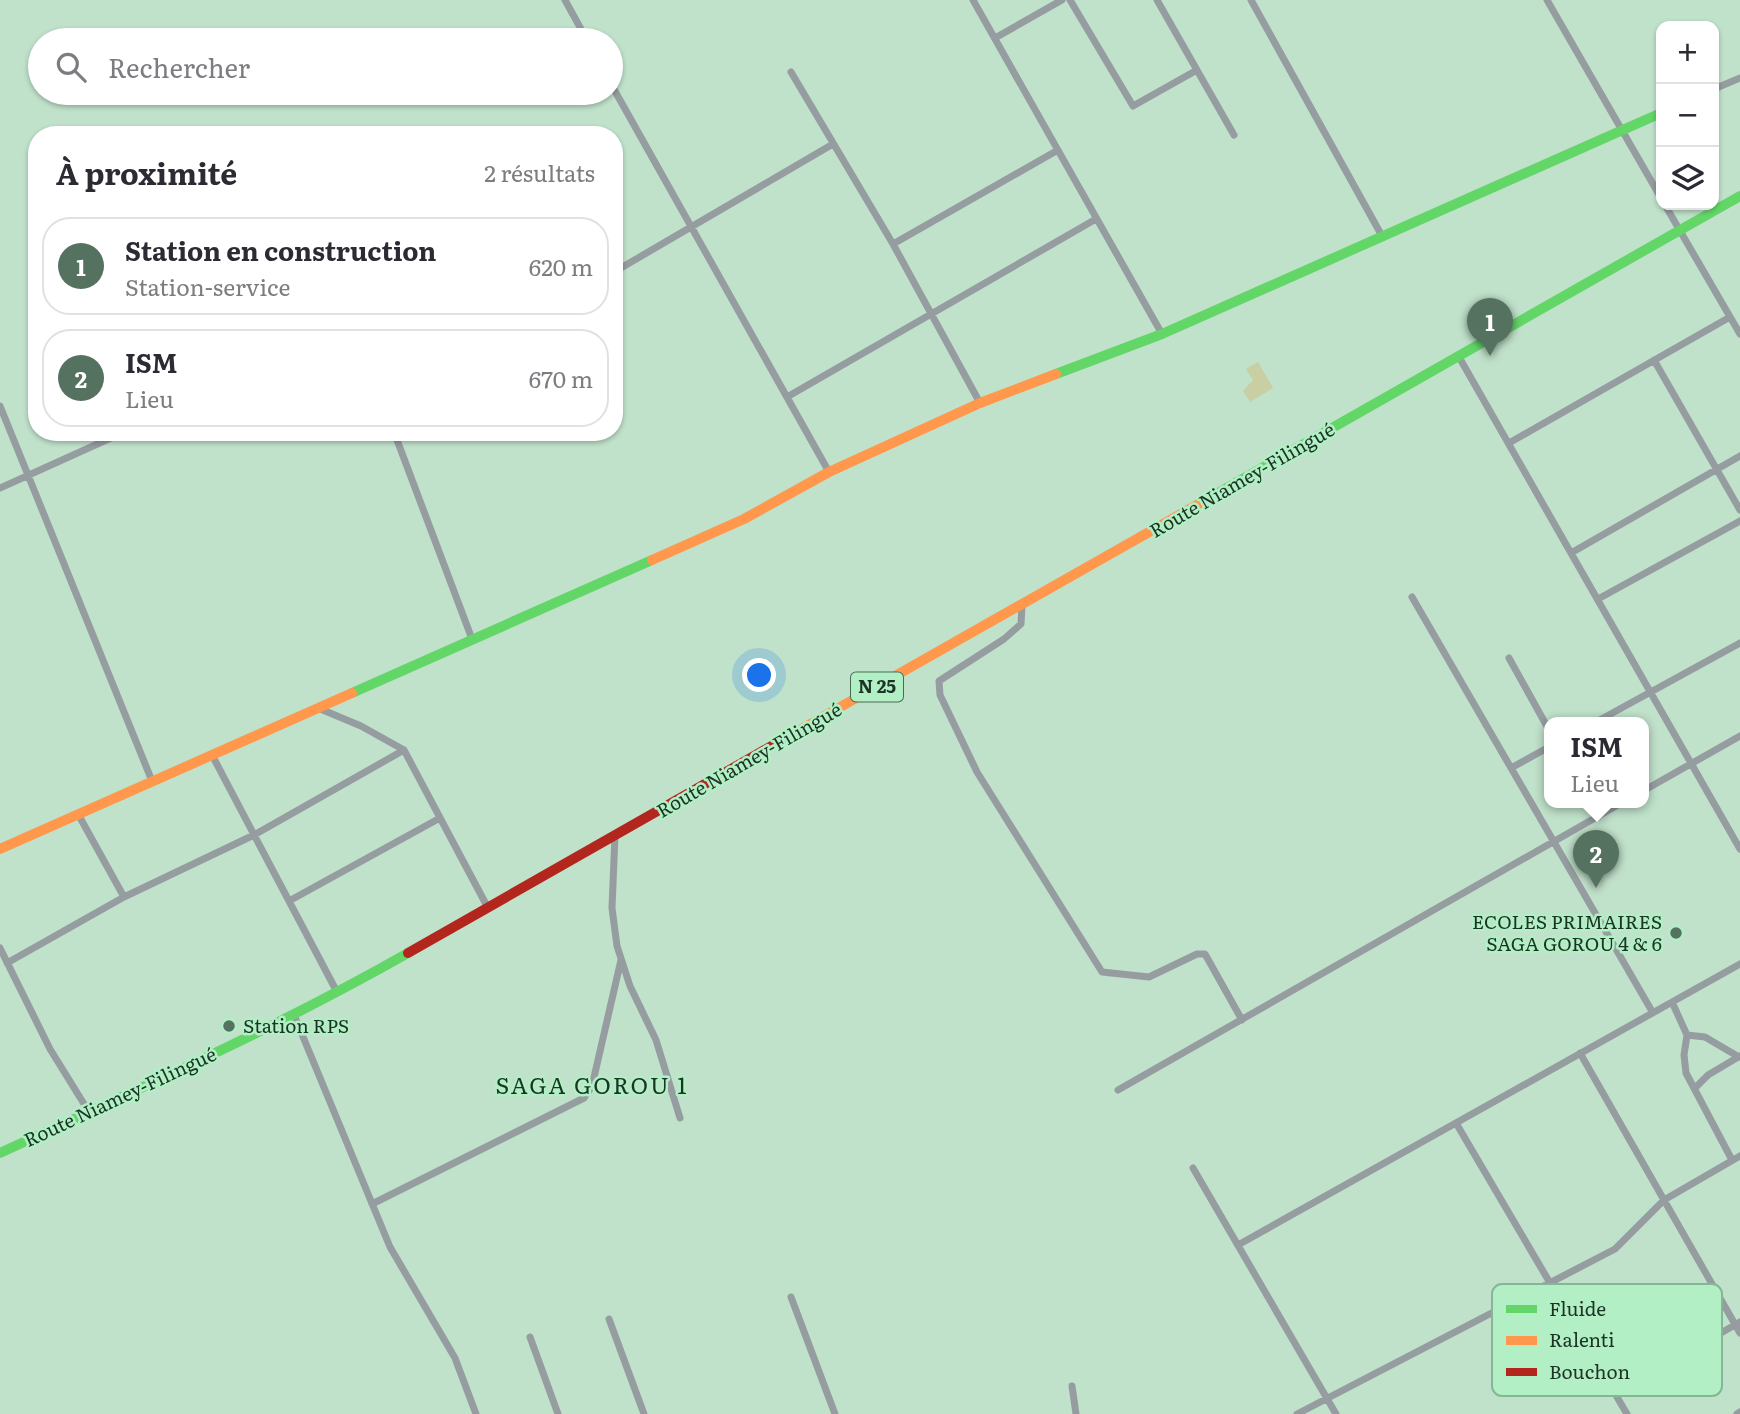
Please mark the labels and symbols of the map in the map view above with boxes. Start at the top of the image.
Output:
pin: 1 [1467,298,1513,356]
street label: Route Niamey-Filingué [1144,415,1339,544]
your location [742,658,776,692]
road number: N 25 [851,672,903,702]
street label: Route Niamey-Filingué [651,695,846,824]
pin: 2 [1573,830,1619,888]
place label: ECOLES PRIMAIRES SAGA GOROU 4 & 6 [1472,907,1662,957]
marker: ECOLES PRIMAIRES SAGA GOROU 4 & 6 [1668,925,1684,941]
place label: Station RPS [243,1011,349,1039]
marker: Station RPS [221,1018,237,1034]
street label: Route Niamey-Filingué [19,1039,221,1153]
district label: SAGA GOROU 1 [495,1067,689,1101]
legend [1492,1284,1722,1396]
text: Fluide [1549,1294,1606,1322]
text: Ralenti [1549,1325,1615,1353]
text: Bouchon [1549,1357,1630,1385]

